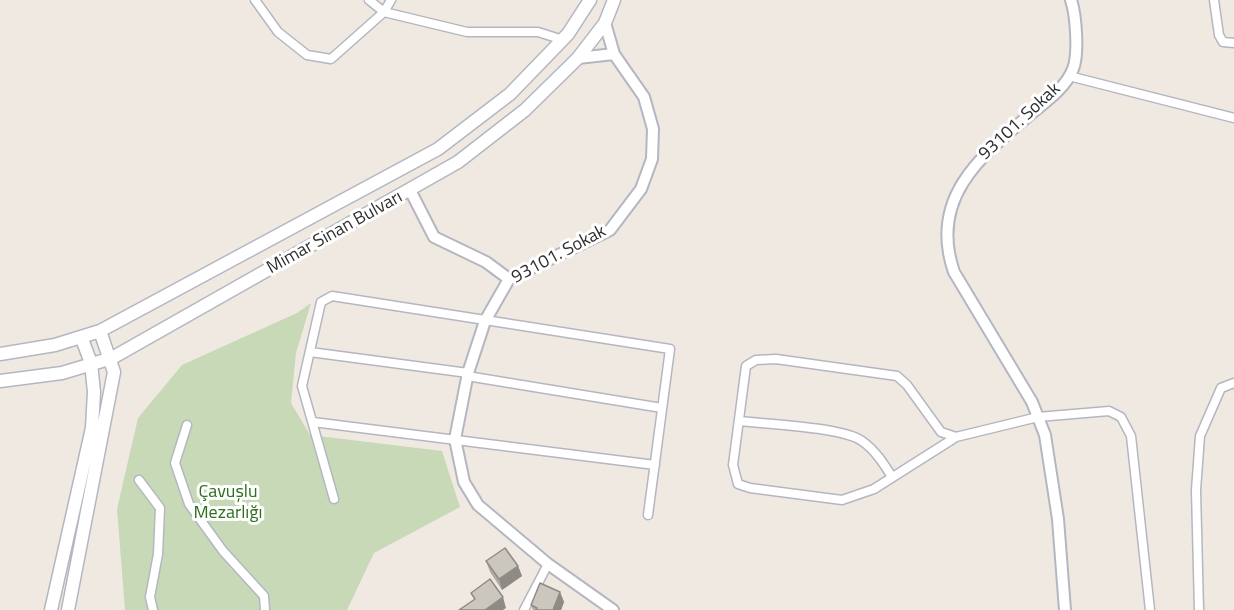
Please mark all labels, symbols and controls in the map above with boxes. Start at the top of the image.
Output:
street label: 93101. Sokak [975,79,1065,165]
street label: Mimar Sinan Bulvarı [263,187,407,279]
street label: 93101. Sokak [508,221,610,289]
park label: Çavuşlu Mezarlığı [194,482,262,524]

